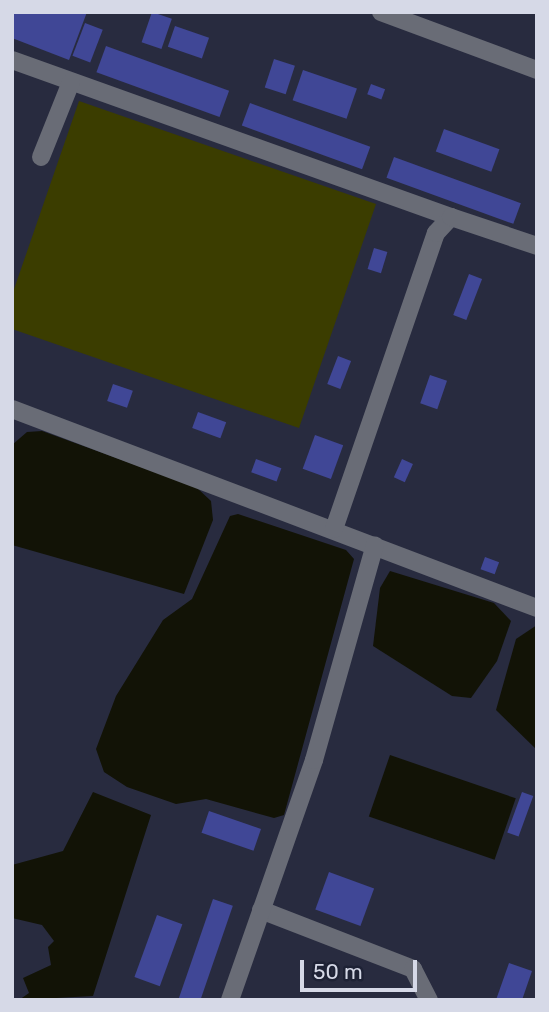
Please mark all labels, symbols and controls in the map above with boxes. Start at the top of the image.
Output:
scale bar [304,946,421,990]
text: 50 m [313,959,363,984]

